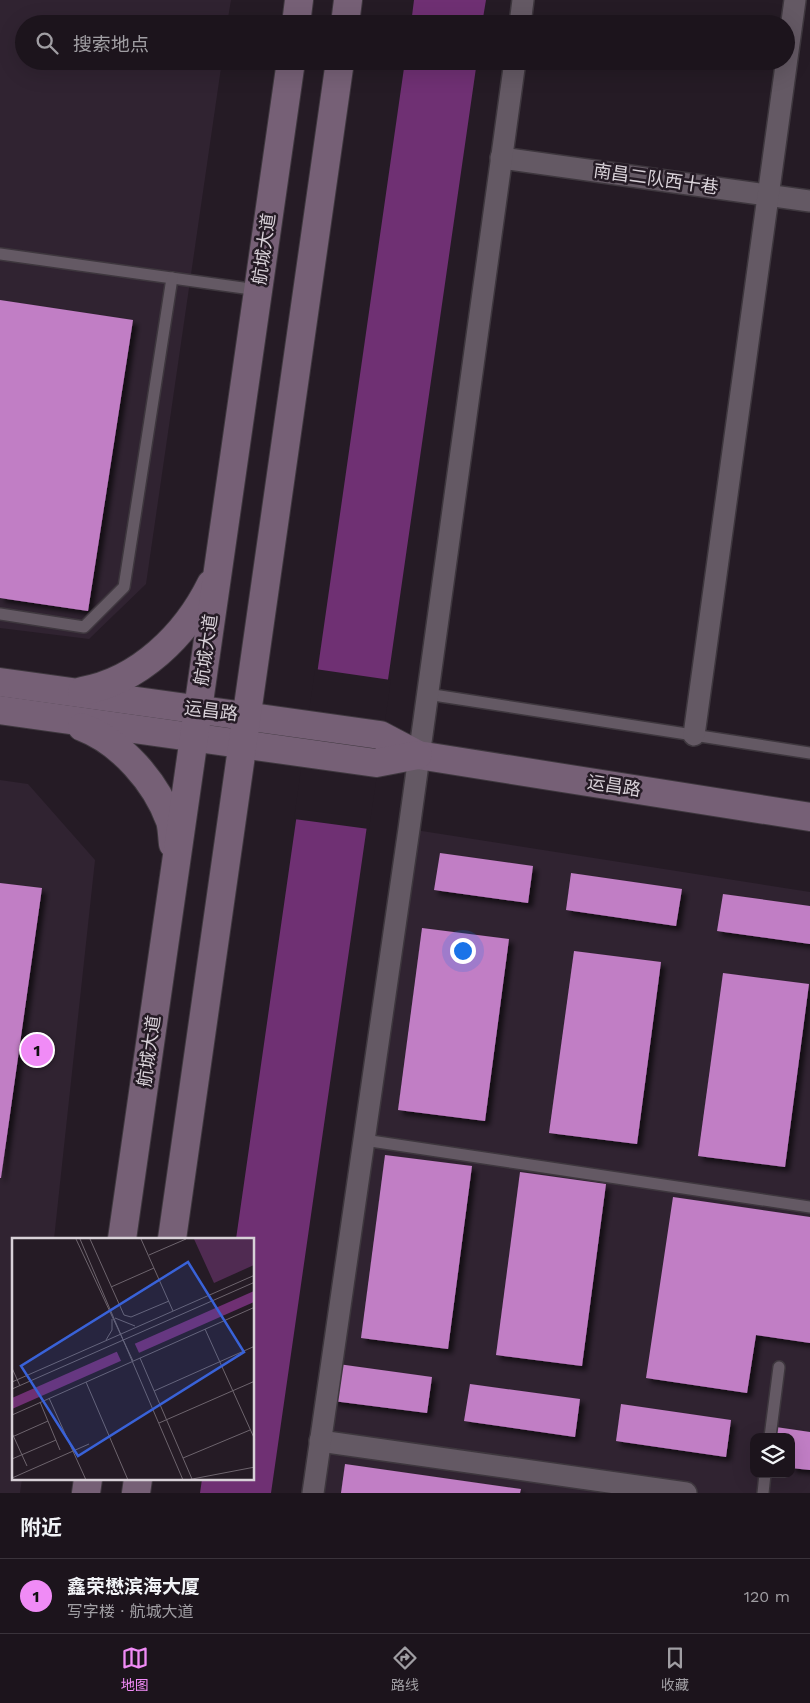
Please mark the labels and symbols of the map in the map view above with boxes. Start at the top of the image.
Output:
street label: 南昌二队西十巷 [592,159,720,198]
street label: 航城大道 [248,212,279,286]
street label: 航城大道 [190,613,221,687]
street label: 运昌路 [183,697,239,724]
street label: 运昌路 [586,771,642,800]
your location [450,938,476,964]
street label: 航城大道 [133,1014,164,1088]
pin: 1 [21,1031,53,1069]
inset map [12,1238,255,1480]

